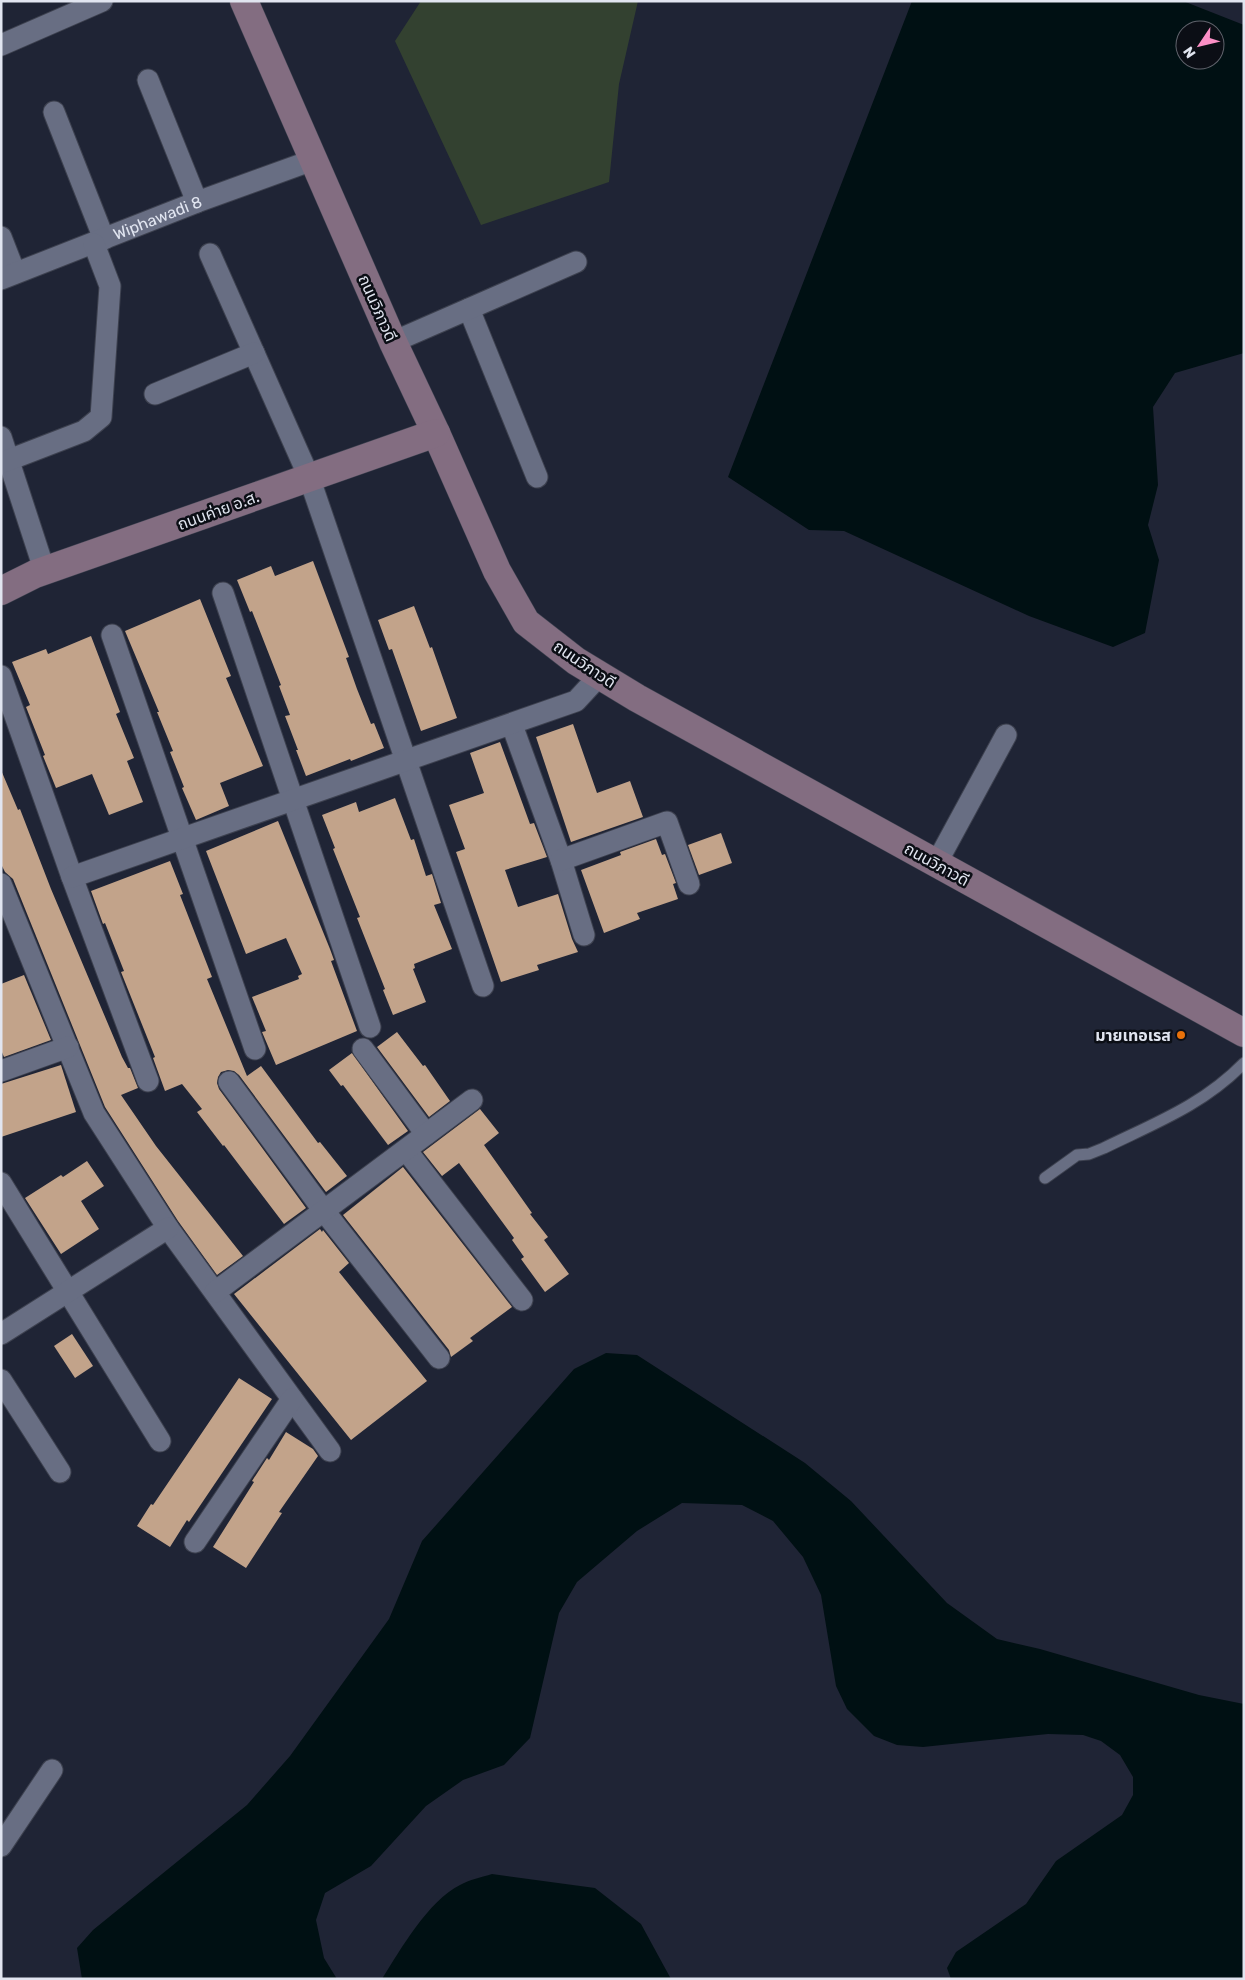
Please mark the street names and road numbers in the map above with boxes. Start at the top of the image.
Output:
street label: Wiphawadi 8 [110,192,205,244]
street label: ถนนวิภาวดี [354,272,401,344]
street label: ถนนค่าย อ.ส. [175,487,262,534]
street label: ถนนวิภาวดี [550,637,619,692]
street label: ถนนวิภาวดี [901,839,972,890]

